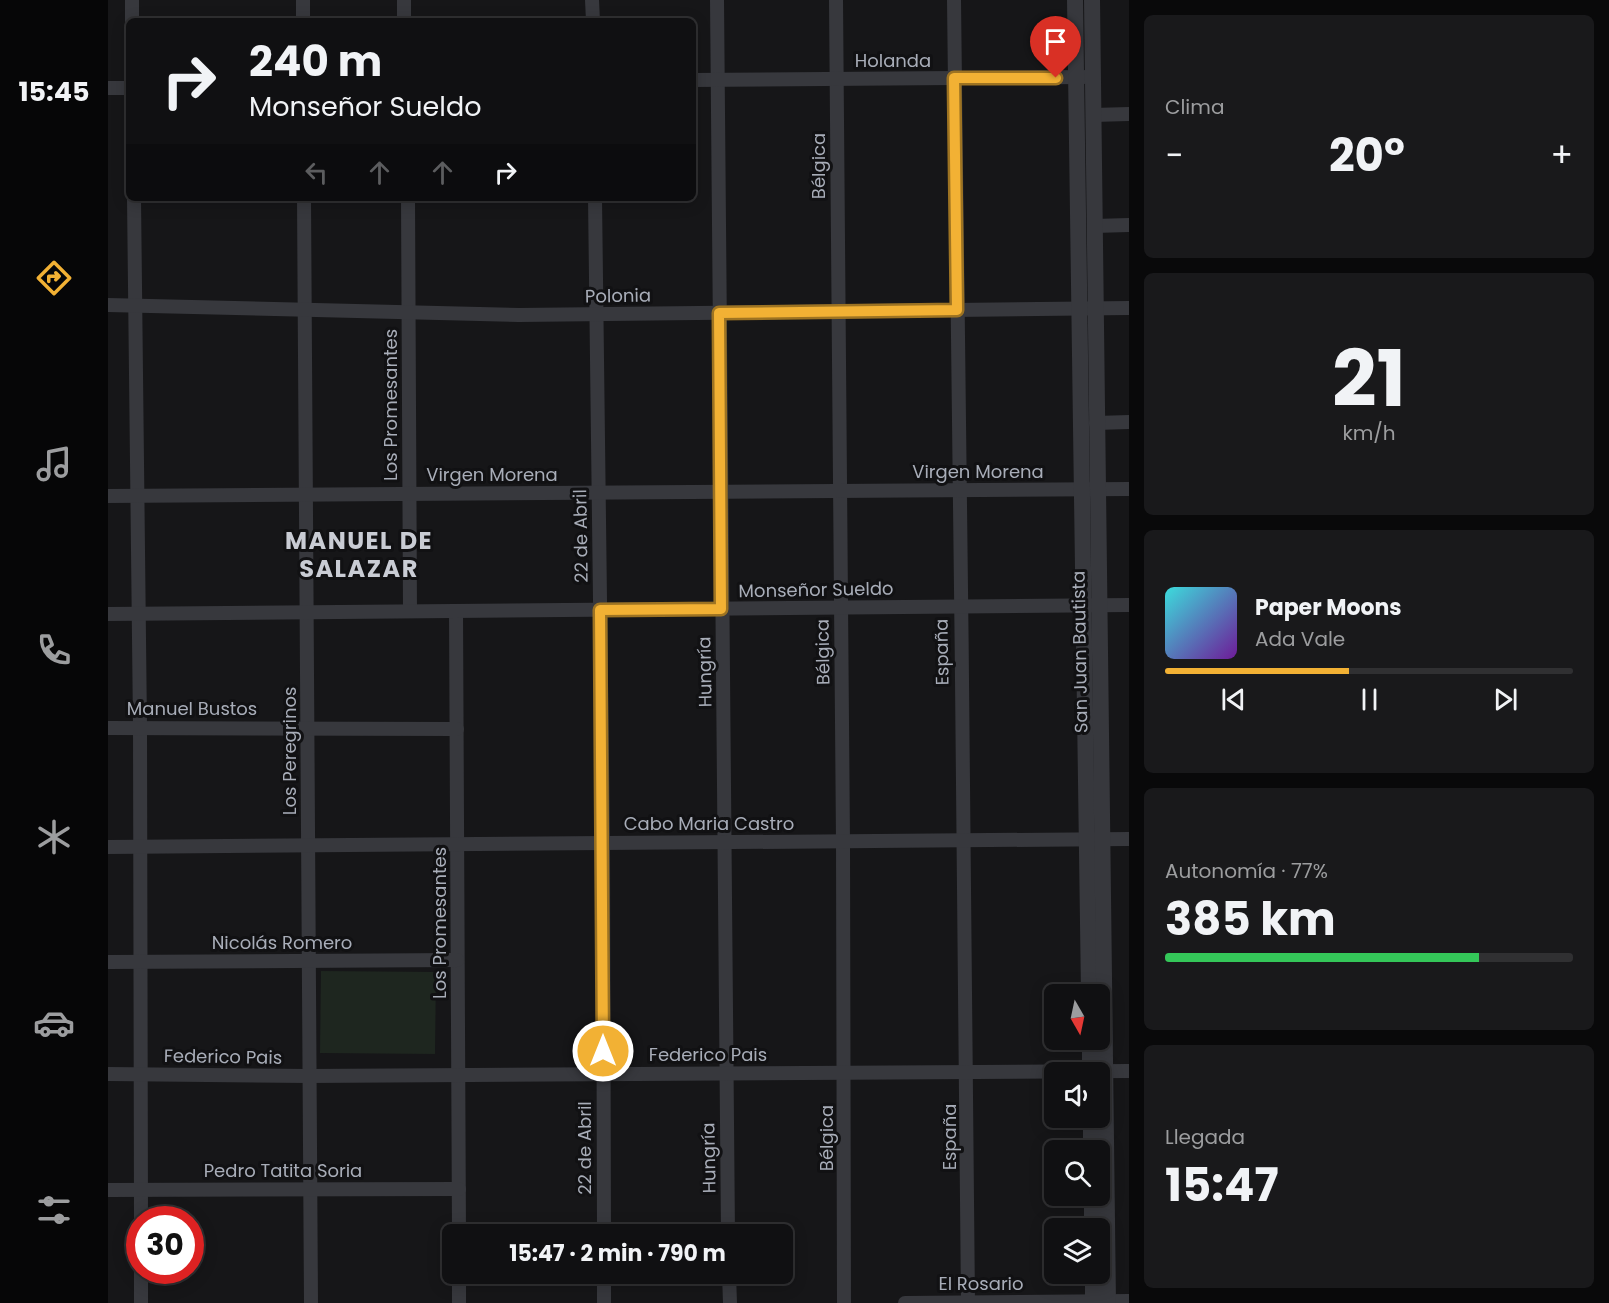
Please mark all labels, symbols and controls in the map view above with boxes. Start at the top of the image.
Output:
pin [1030,16,1081,78]
icon: arrive [1039,25,1072,58]
text: 240 m [249,32,382,91]
icon: right [150,42,228,120]
street label: Holanda [855,48,931,73]
text: 15:45 [18,73,90,110]
text: Monseñor Sueldo [249,88,482,125]
text: Clima [1165,93,1224,121]
text: 20° [1329,124,1405,187]
text: − [1165,132,1183,179]
text: + [1550,132,1573,179]
street label: Bélgica [806,133,831,199]
icon: left [300,156,333,189]
icon: ahead [363,156,396,189]
icon: ahead [426,156,459,189]
icon: right [489,156,522,189]
icon: directions [33,257,75,299]
street label: Polonia [585,282,651,309]
text: 21 [1332,324,1406,433]
street label: Los Promesantes [378,329,403,481]
text: km/h [1342,419,1396,447]
icon: music [33,443,75,485]
street label: Virgen Morena [912,459,1044,484]
street label: Virgen Morena [426,462,558,487]
street label: 22 de Abril [567,489,594,583]
district label: MANUEL DE SALAZAR [285,524,433,585]
street label: San Juan Bautista [1066,571,1093,733]
street label: Monseñor Sueldo [738,576,894,603]
text: Paper Moons [1255,592,1402,623]
street label: España [928,618,955,686]
street label: Bélgica [809,619,836,685]
text: Ada Vale [1255,625,1345,653]
icon: phone [33,629,75,671]
street label: Hungría [691,636,718,708]
icon: previous [1217,683,1250,716]
icon: pause [1353,683,1386,716]
icon: next [1489,683,1522,716]
street label: Los Peregrinos [277,687,302,815]
street label: Manuel Bustos [127,696,257,721]
street label: Cabo Maria Castro [624,811,794,836]
icon: climate [33,816,75,858]
street label: Los Promesantes [427,847,452,999]
text: Autonomía · 77% [1165,857,1328,885]
text: 385 km [1165,888,1336,951]
street label: Nicolás Romero [212,930,352,955]
north arrow [1044,984,1110,1050]
map controls [1044,984,1110,1284]
icon: car [33,1002,75,1044]
position arrow [571,1019,635,1083]
street label: Federico Pais [649,1042,767,1067]
street label: Federico Pais [164,1043,282,1070]
button: sound [1044,1062,1110,1128]
street label: 22 de Abril [572,1101,597,1195]
street label: España [937,1104,962,1170]
street label: Bélgica [814,1105,839,1171]
street label: Hungría [695,1122,722,1194]
text: Llegada [1165,1123,1245,1151]
button: search [1044,1140,1110,1206]
text: 15:47 [1165,1154,1279,1217]
street label: Pedro Tatita Soria [204,1158,362,1183]
icon: filters [33,1189,75,1231]
speed limit sign: 30 [126,1206,204,1284]
button: layers [1044,1218,1110,1284]
text: 15:47 · 2 min · 790 m [509,1238,726,1269]
street label: El Rosario [938,1271,1024,1296]

